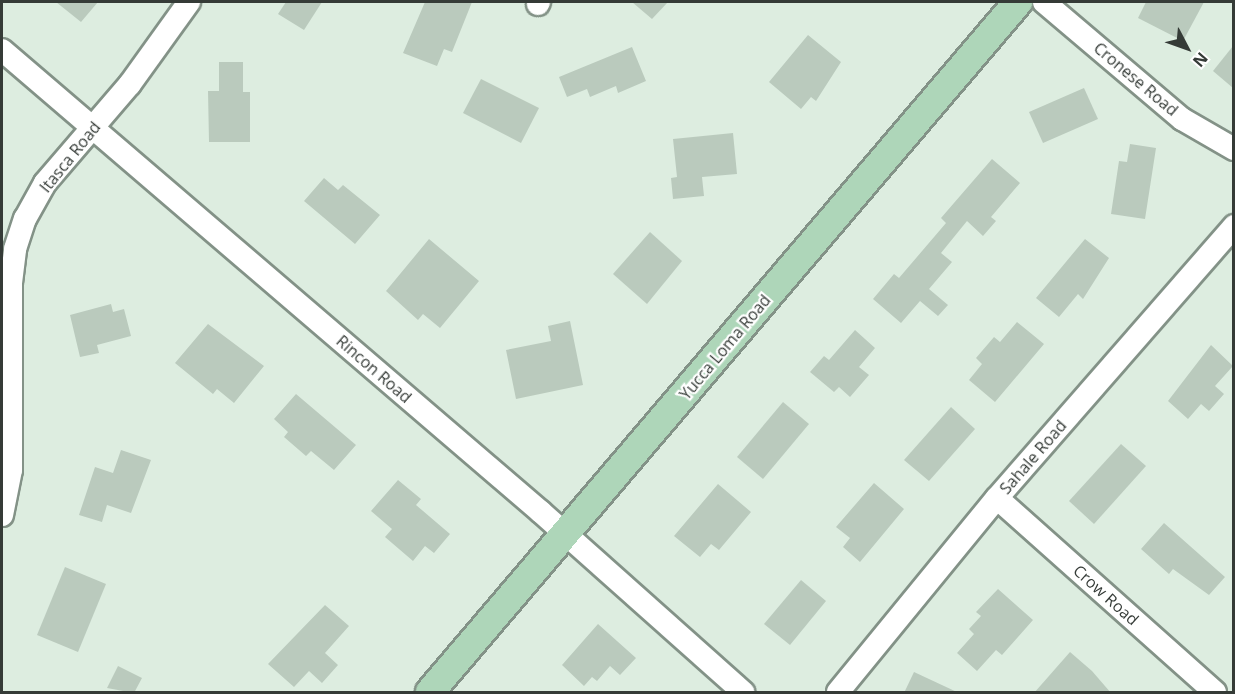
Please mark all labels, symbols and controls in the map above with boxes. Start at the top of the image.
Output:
north arrow [1157,18,1217,78]
street label: Cronese Road [1090,38,1182,120]
text: N [1188,48,1213,72]
street label: Itasca Road [36,118,104,196]
street label: Yucca Loma Road [675,291,775,403]
street label: Rincon Road [333,331,415,407]
street label: Sahale Road [996,416,1070,498]
street label: Crow Road [1069,561,1143,629]

